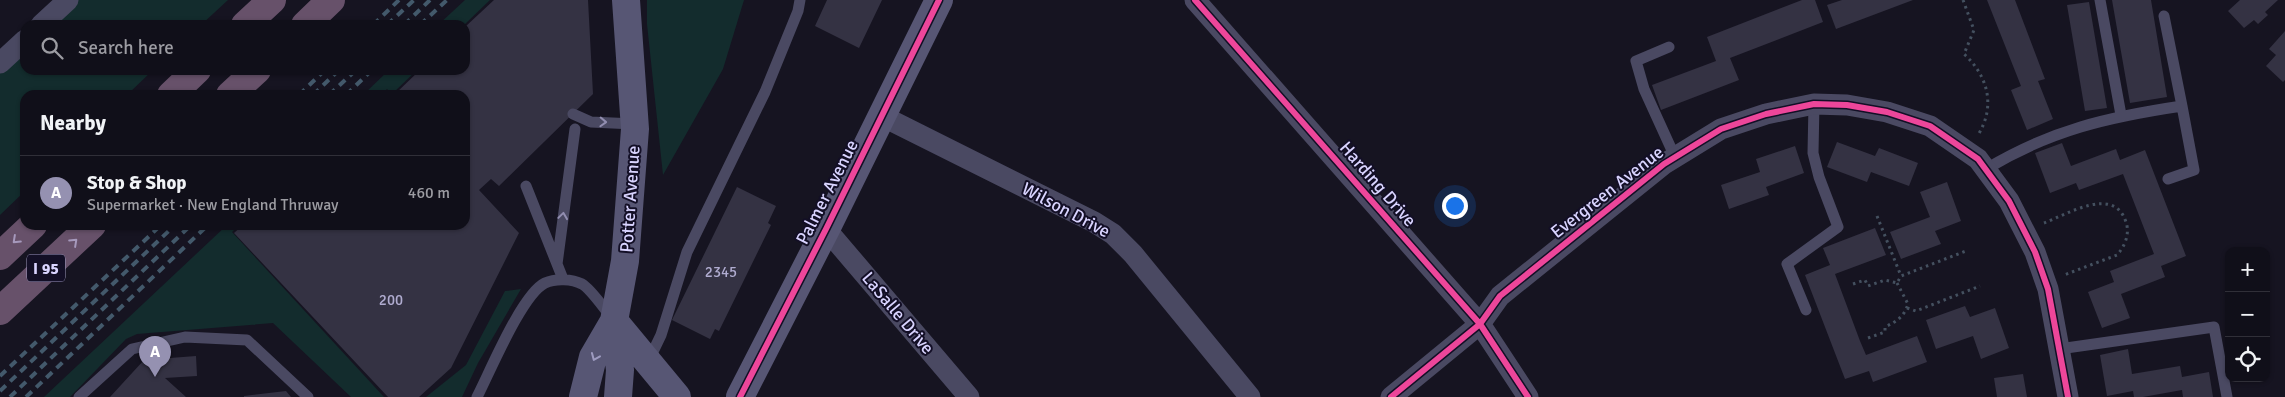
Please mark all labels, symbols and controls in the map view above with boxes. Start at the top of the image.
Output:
search box [20,20,470,75]
icon: search [38,34,66,62]
text: Search here [78,36,174,60]
text: Nearby [40,110,106,136]
one-way arrow [599,117,607,128]
street label: Palmer Avenue [791,136,863,248]
street label: Harding Drive [1335,137,1421,231]
street label: Evergreen Avenue [1546,141,1668,243]
street label: Potter Avenue [615,145,645,253]
text: Stop & Shop [87,171,187,195]
street label: Wilson Drive [1018,178,1114,242]
text: A [51,183,61,203]
text: 460 m [408,183,450,203]
your location [1442,193,1468,219]
text: Supermarket · New England Thruway [87,195,339,215]
one-way arrow [558,211,568,220]
one-way arrow [13,234,22,243]
one-way arrow [68,239,77,248]
map controls [2225,247,2270,382]
button: + [2225,247,2270,292]
road number: I 95 [27,254,65,282]
house number: 2345 [705,263,737,281]
street label: LaSalle Drive [857,267,939,359]
house number: 200 [379,291,403,309]
button: − [2225,292,2270,337]
pin: A [139,336,171,377]
button: locate [2225,337,2270,382]
one-way arrow [590,352,601,361]

